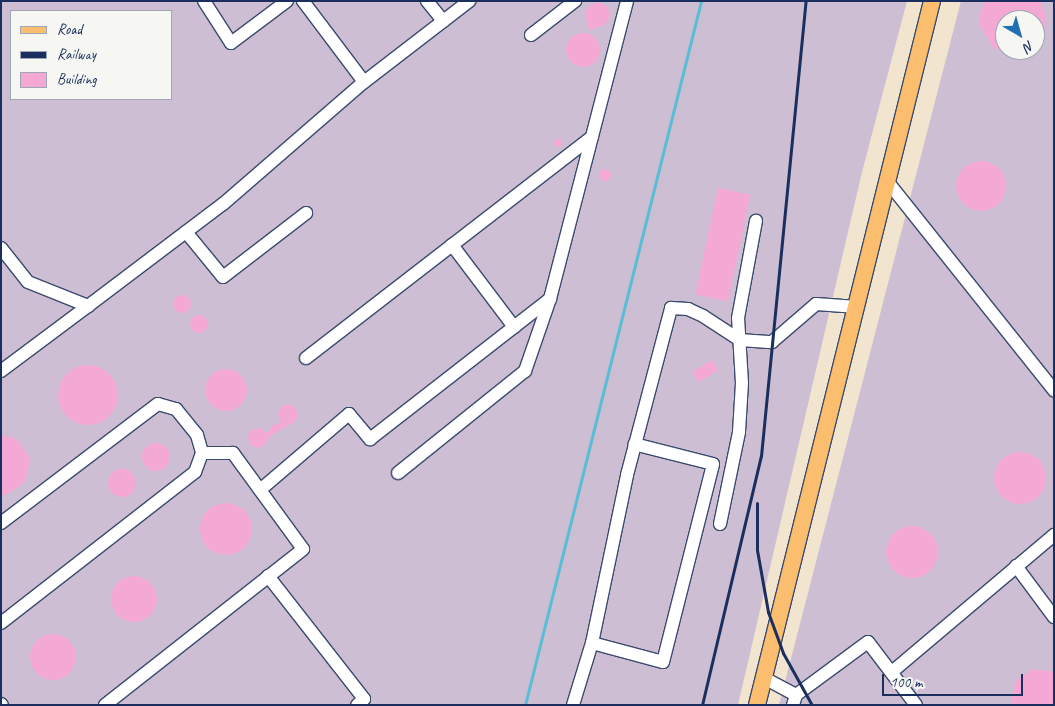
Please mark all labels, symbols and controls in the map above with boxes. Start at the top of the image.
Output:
legend [10,10,172,100]
north arrow [995,10,1045,60]
text: Road [57,20,82,39]
text: N [1020,37,1038,56]
text: Railway [57,45,96,64]
text: Building [57,70,96,89]
scale bar [885,664,1026,696]
text: 100 m [890,673,922,692]

